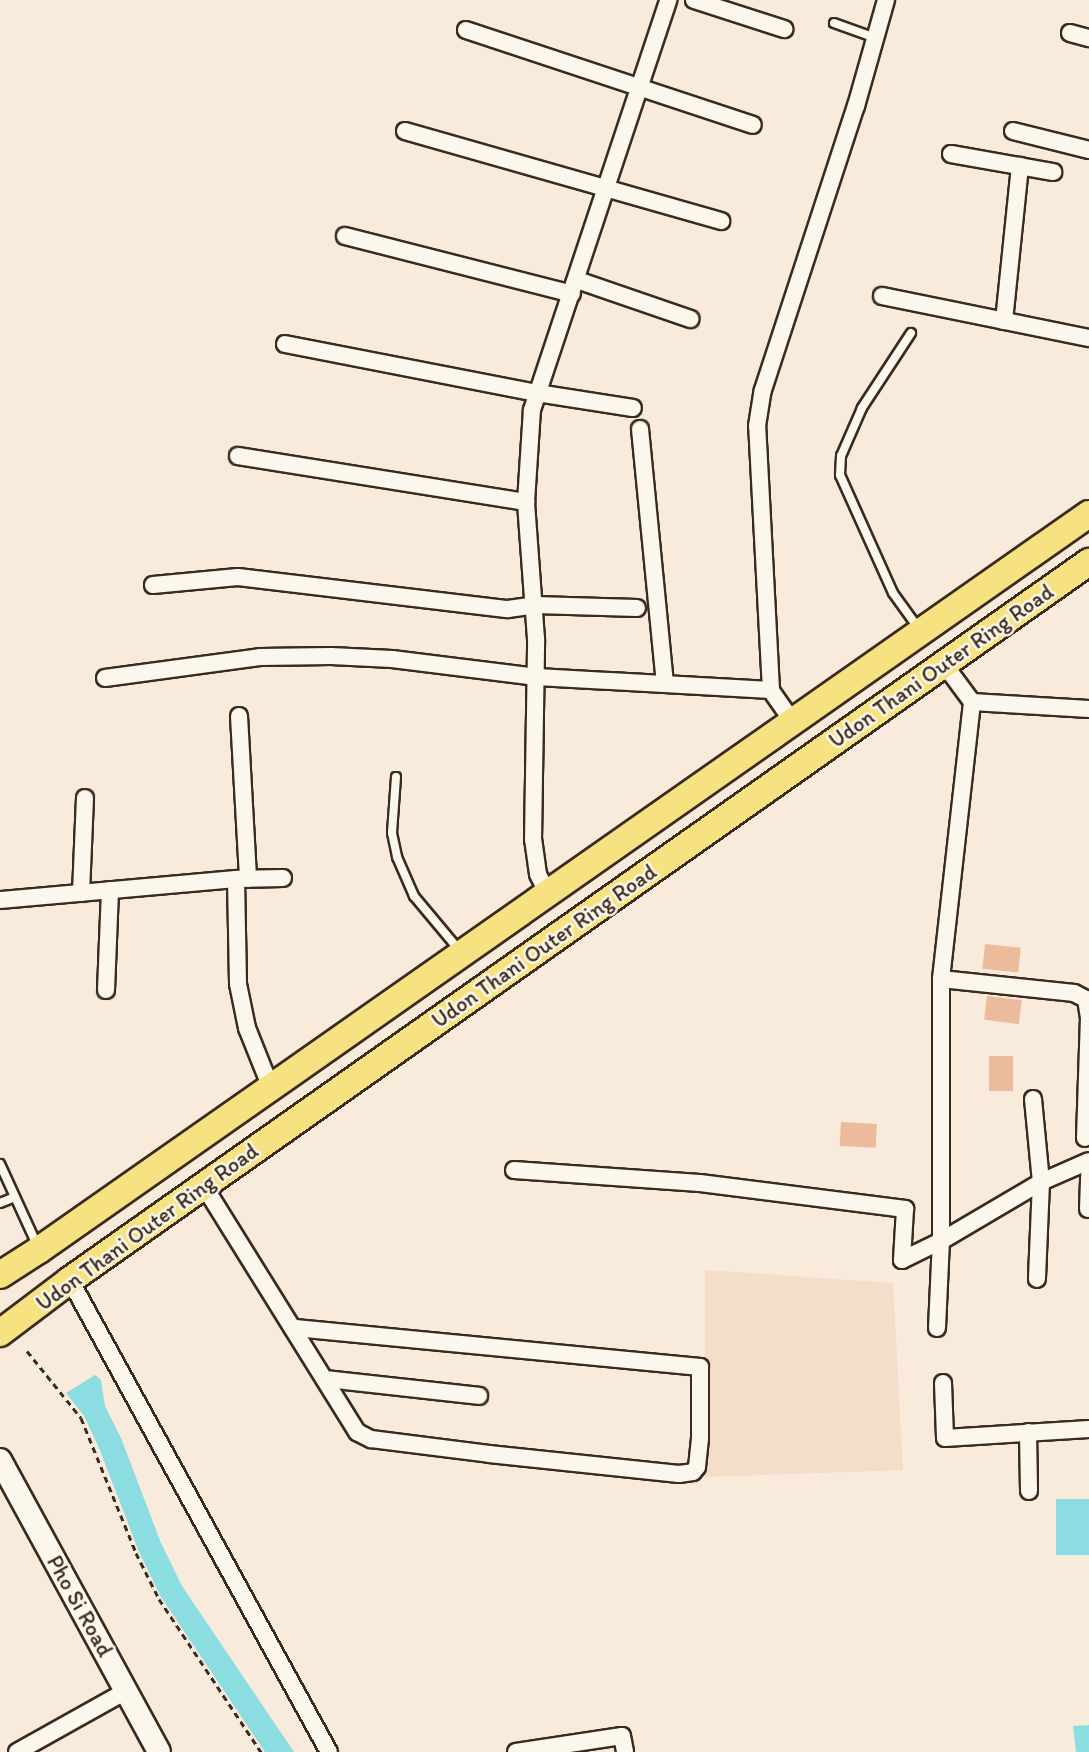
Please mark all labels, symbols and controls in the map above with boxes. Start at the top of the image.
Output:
street label: Udon Thani Outer Ring Road [824,579,1058,753]
street label: Udon Thani Outer Ring Road [427,859,661,1033]
street label: Udon Thani Outer Ring Road [31,1138,263,1316]
street label: Pho Si Road [42,1551,118,1661]

